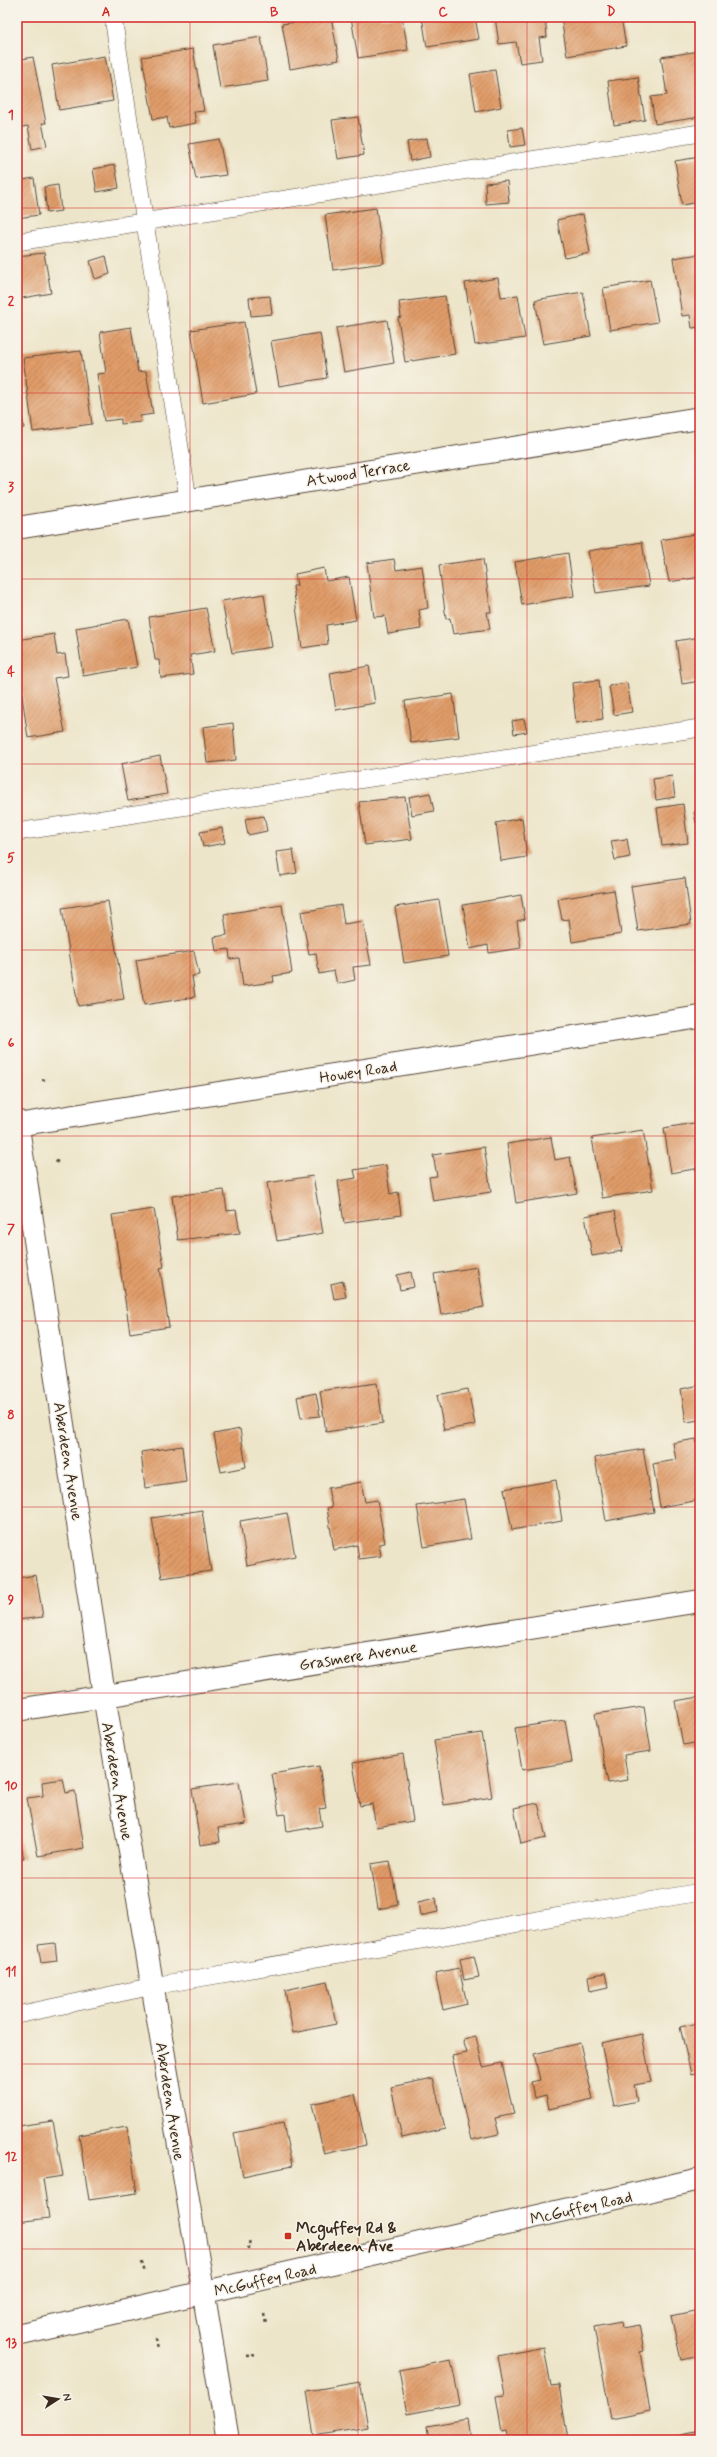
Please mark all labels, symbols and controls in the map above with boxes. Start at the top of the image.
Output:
text: A [102,4,110,21]
text: B [270,4,279,21]
text: C [438,4,448,21]
text: D [607,4,616,21]
text: 1 [8,107,14,124]
text: 2 [8,293,15,310]
street label: Atwood Terrace [305,455,412,492]
text: 3 [8,479,14,496]
text: 4 [7,664,15,681]
text: 5 [7,850,15,867]
text: 6 [8,1035,15,1052]
street label: Howey Road [318,1056,399,1089]
text: 7 [7,1221,15,1238]
street label: Aberdeen Avenue [48,1400,87,1523]
text: 8 [7,1407,15,1424]
text: 9 [8,1592,15,1609]
street label: Grasmere Avenue [298,1637,419,1676]
street label: Aberdeen Avenue [96,1720,137,1843]
text: 10 [4,1778,18,1795]
text: 11 [5,1964,17,1981]
street label: Aberdeen Avenue [150,2040,189,2163]
text: 12 [5,2149,17,2166]
street label: McGuffey Road [528,2187,634,2230]
place label: Mcguffey Rd & Aberdeen Ave [296,2218,397,2257]
marker: Mcguffey Rd & Aberdeen Ave [283,2231,293,2241]
street label: McGuffey Road [212,2259,318,2302]
text: 13 [5,2335,17,2352]
north arrow [38,2379,78,2419]
text: N [59,2392,74,2402]

